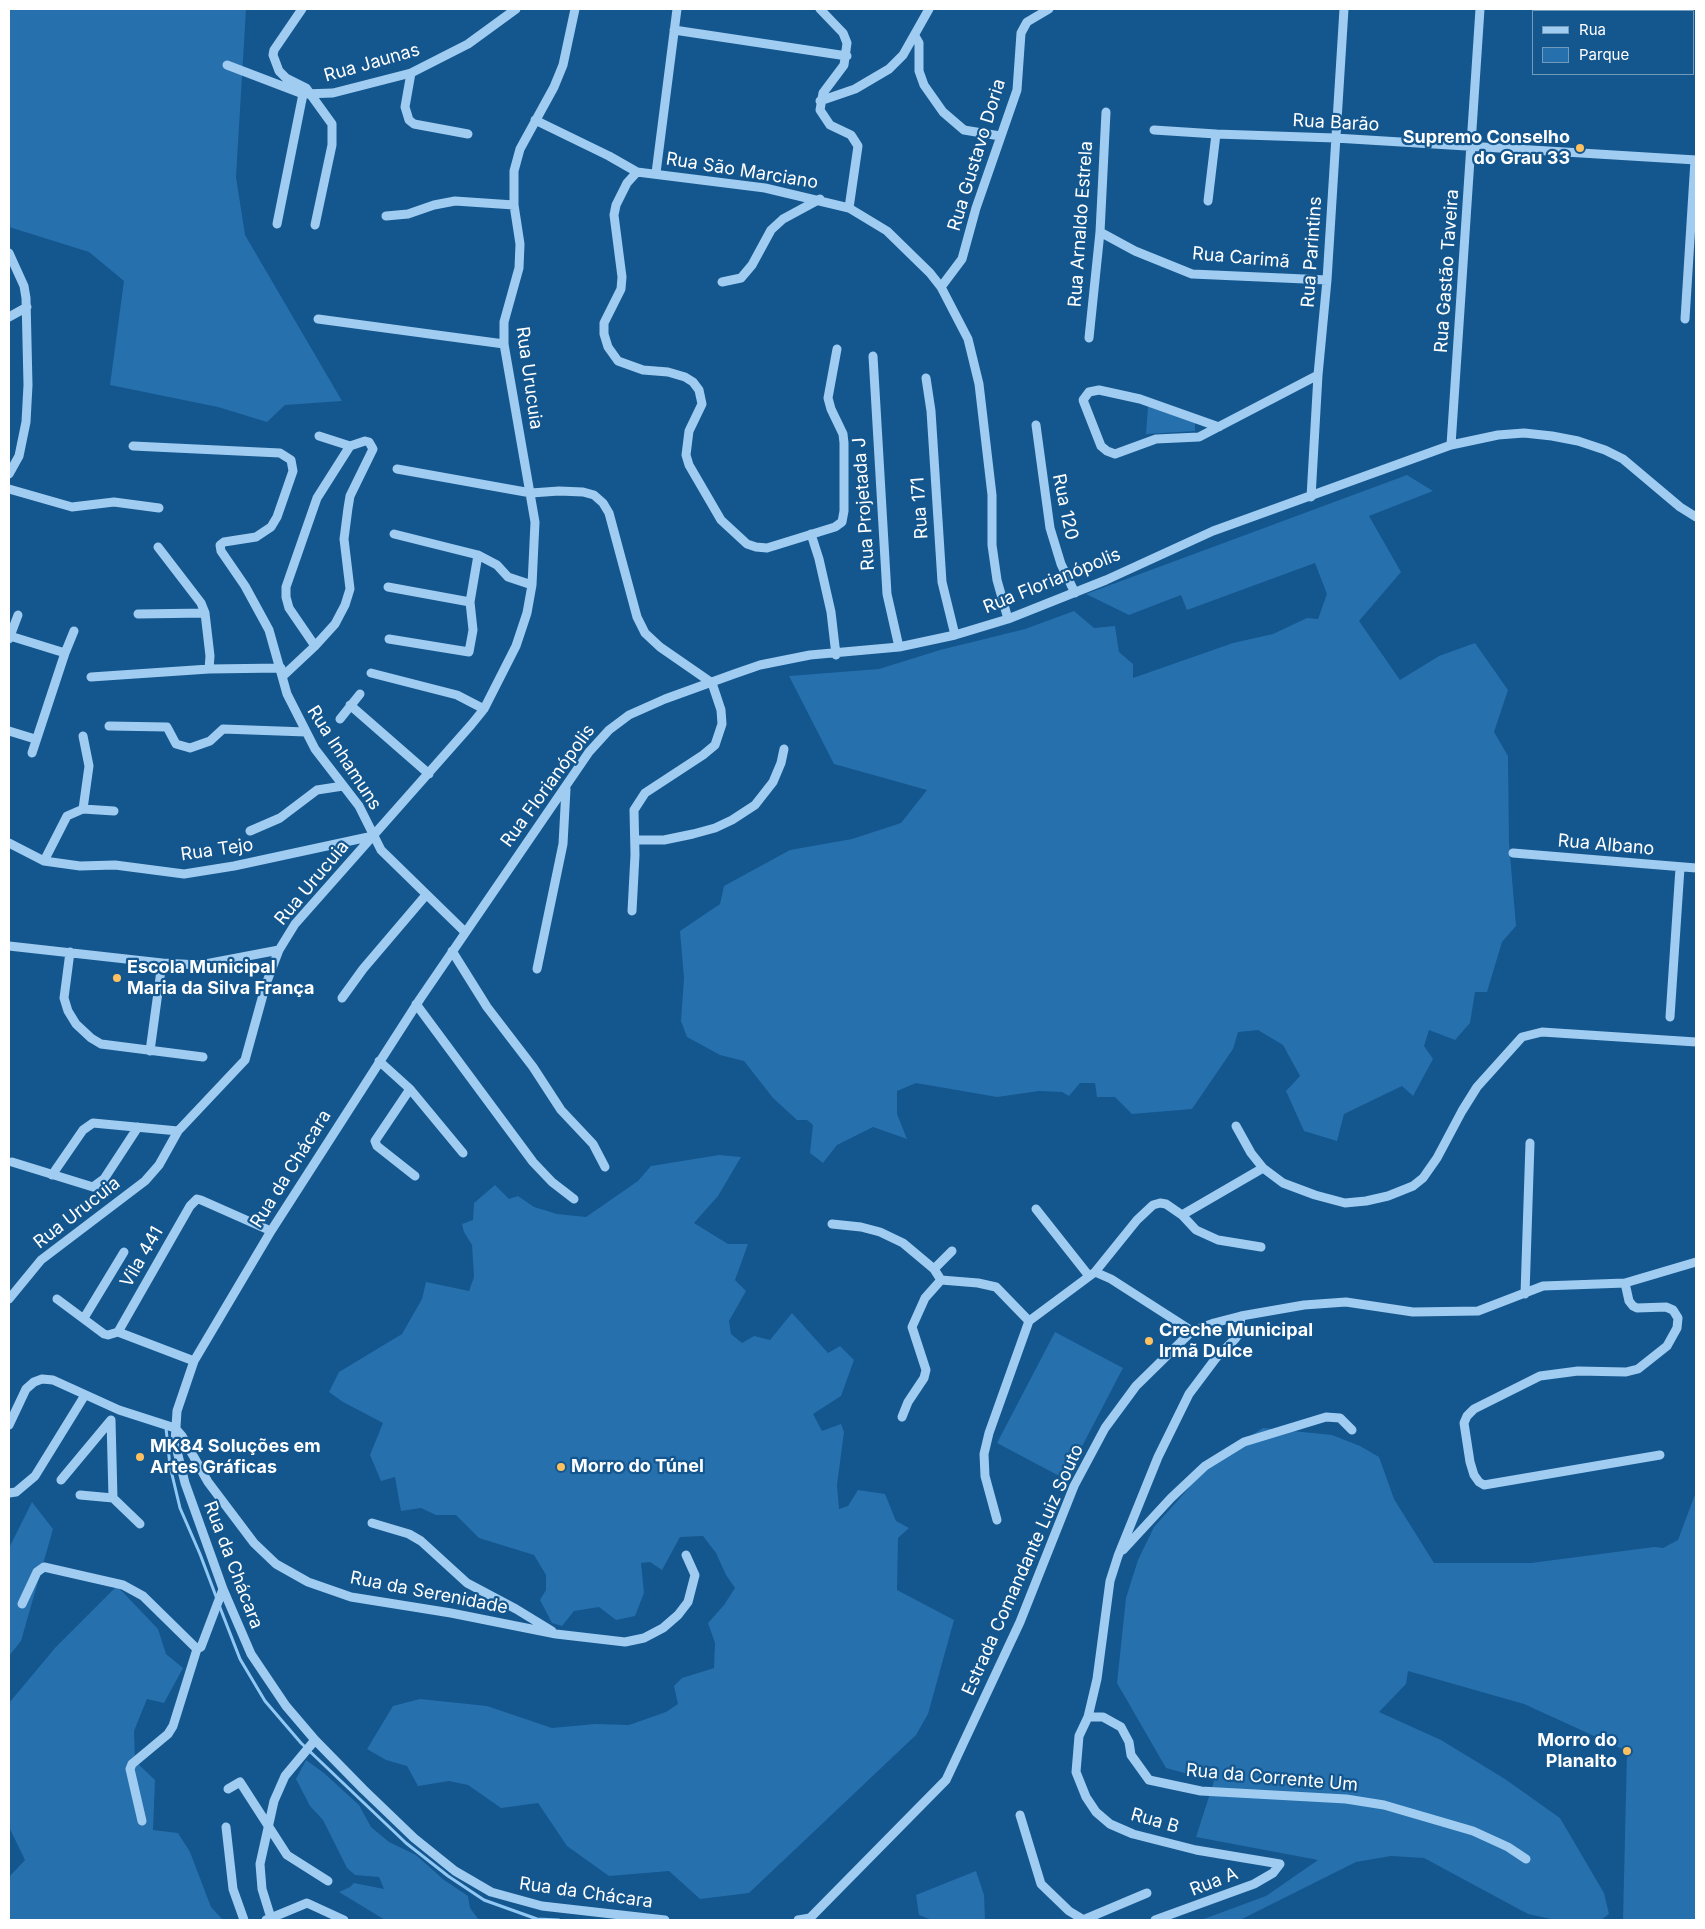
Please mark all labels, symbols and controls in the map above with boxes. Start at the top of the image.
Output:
legend [1532,10,1695,75]
text: Rua [1579,20,1606,39]
street label: Rua Jaunas [322,39,422,87]
text: Parque [1579,45,1629,64]
street label: Rua Gustavo Doria [944,76,1010,234]
street label: Rua Barão [1292,110,1380,136]
place label: Supremo Conselho do Grau 33 [1403,127,1570,170]
street label: Rua Arnaldo Estrela [1064,140,1098,308]
marker: Supremo Conselho do Grau 33 [1574,142,1586,154]
street label: Rua São Marciano [664,148,820,194]
street label: Rua Gastão Taveira [1431,188,1463,354]
street label: Rua Parintins [1297,196,1327,308]
street label: Rua Carimã [1191,243,1291,273]
street label: Rua Urucuia [511,325,547,431]
street label: Rua Projetada J [849,437,879,571]
street label: Rua 120 [1047,472,1083,542]
street label: Rua 171 [907,476,933,540]
street label: Rua Florianópolis [980,544,1124,618]
street label: Rua Inhamuns [302,702,386,814]
street label: Rua Florianópolis [496,721,600,851]
street label: Rua Albano [1557,830,1655,860]
street label: Rua Tejo [179,834,255,866]
street label: Rua Urucuia [270,836,354,930]
place label: Escola Municipal Maria da Silva França [127,957,315,1000]
marker: Escola Municipal Maria da Silva França [111,972,123,984]
street label: Rua da Chácara [246,1106,336,1232]
street label: Rua Urucuia [30,1173,124,1253]
street label: Vila 441 [116,1223,168,1291]
place label: Creche Municipal Irmã Dulce [1159,1320,1313,1362]
marker: Creche Municipal Irmã Dulce [1143,1335,1155,1347]
place label: MK84 Soluções em Artes Gráficas [150,1436,321,1478]
street label: Estrada Comandante Luiz Souto [958,1441,1088,1699]
marker: MK84 Soluções em Artes Gráficas [134,1451,146,1463]
place label: Morro do Túnel [571,1456,704,1478]
marker: Morro do Túnel [555,1461,567,1473]
street label: Rua da Chácara [199,1498,267,1632]
street label: Rua da Serenidade [348,1567,510,1619]
place label: Morro do Planalto [1537,1730,1617,1772]
marker: Morro do Planalto [1621,1745,1633,1757]
street label: Rua da Corrente Um [1185,1760,1359,1796]
street label: Rua B [1128,1804,1182,1838]
street label: Rua A [1187,1863,1241,1901]
street label: Rua da Chácara [518,1873,654,1913]

